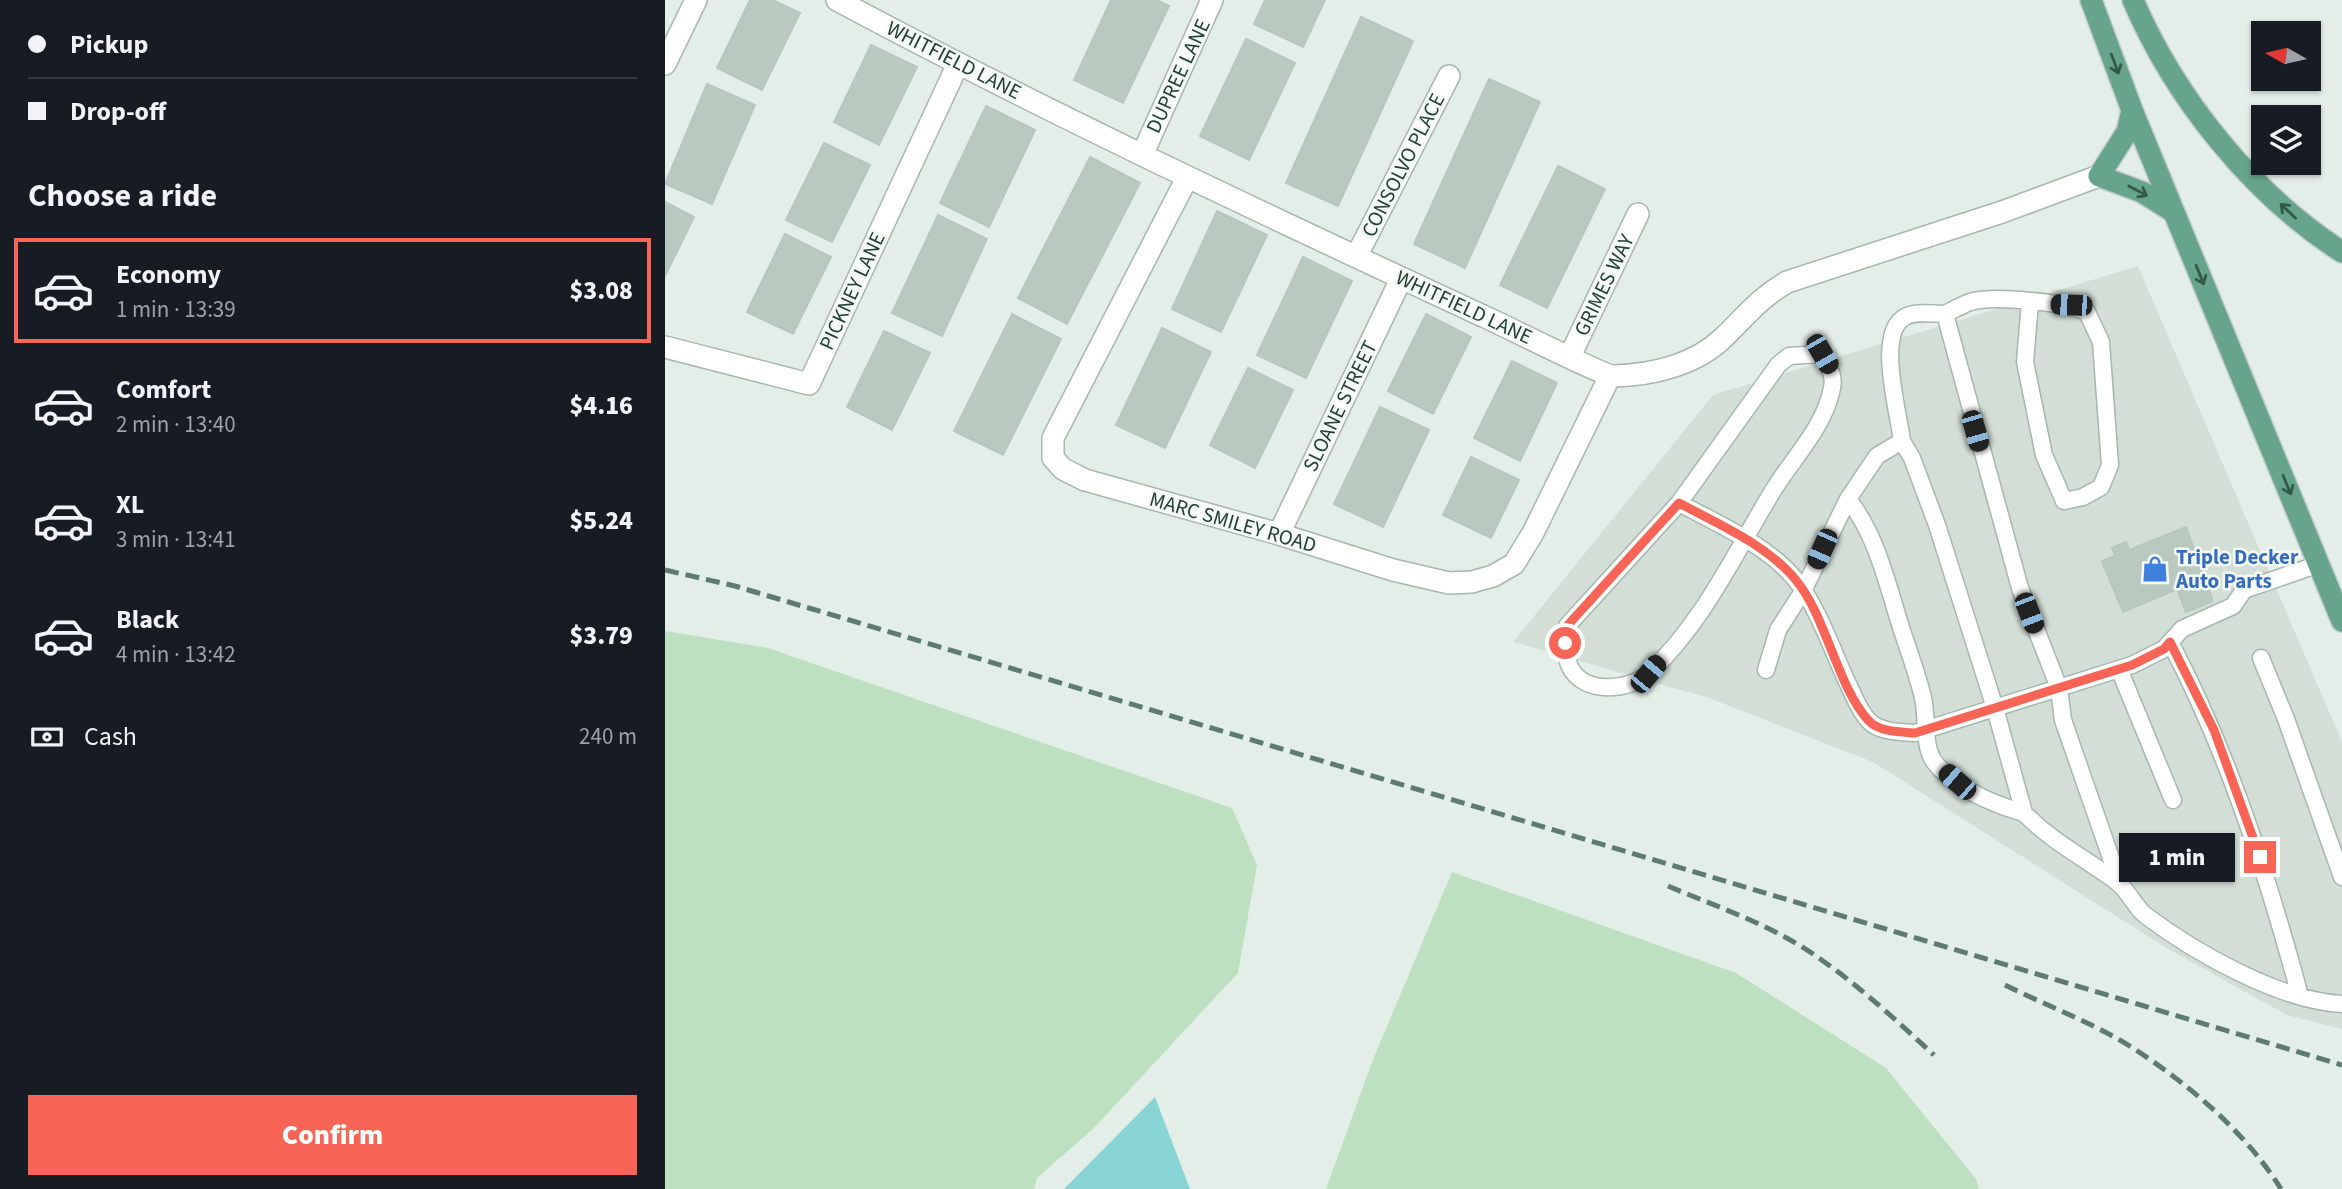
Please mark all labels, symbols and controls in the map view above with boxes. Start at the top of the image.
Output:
street label: WHITFIELD LANE [881,13,1027,107]
street label: DUPREE LANE [1138,14,1218,138]
north arrow [2251,21,2321,91]
map controls [2251,21,2321,175]
text: Pickup [70,26,148,63]
one-way arrow [2110,52,2122,74]
street label: CONSOLVO PLACE [1354,88,1452,242]
text: Drop-off [70,93,166,130]
button: layers [2251,105,2321,175]
text: Choose a ride [28,173,217,219]
one-way arrow [2128,184,2148,198]
one-way arrow [2279,203,2296,220]
street label: PICKNEY LANE [812,227,892,355]
street label: GRIMES WAY [1566,228,1642,341]
text: Economy [116,256,221,293]
icon: car [32,259,95,322]
street label: WHITFIELD LANE [1391,262,1537,352]
one-way arrow [2194,263,2207,285]
text: $3.08 [569,272,633,309]
text: 1 min · 13:39 [116,293,236,326]
car [2050,294,2093,316]
car [1803,331,1842,377]
street label: SLOANE STREET [1295,335,1385,477]
text: Comfort [116,371,211,408]
icon: car [32,374,95,437]
text: $4.16 [569,387,633,424]
text: 2 min · 13:40 [116,408,236,441]
car [1960,408,1991,454]
one-way arrow [2281,474,2294,495]
street label: MARC SMILEY ROAD [1146,484,1320,560]
text: XL [116,486,144,523]
icon: car [32,489,95,552]
text: $5.24 [569,502,633,539]
text: 3 min · 13:41 [116,523,236,556]
car [1804,526,1841,572]
place label: Triple Decker Auto Parts [2175,542,2299,596]
shop icon: Triple Decker Auto Parts [2140,554,2170,584]
car [2012,590,2047,636]
text: Black [116,601,179,638]
icon: car [32,604,95,667]
text: $3.79 [569,617,633,654]
route start [1549,627,1581,659]
text: 4 min · 13:42 [116,638,236,671]
car [1627,651,1670,697]
icon: cash [28,718,66,756]
text: Cash [84,718,137,755]
text: 240 m [579,720,637,753]
car [1935,760,1980,804]
callout: 1 min [2120,832,2235,882]
text: 1 min [2149,841,2205,874]
route end [2244,841,2276,873]
button: Confirm [28,1095,637,1175]

